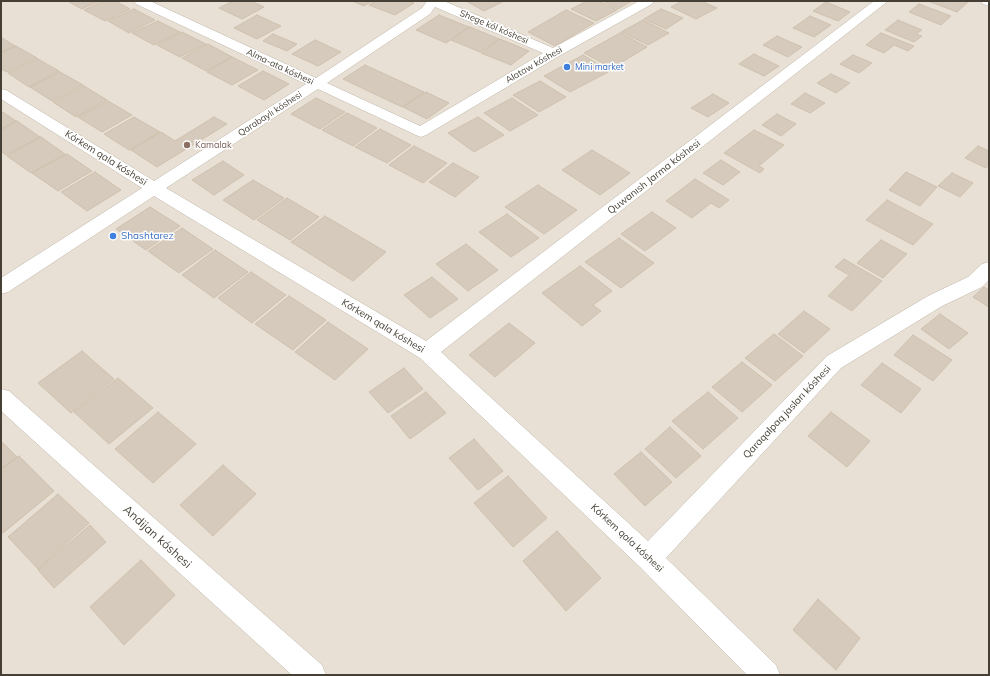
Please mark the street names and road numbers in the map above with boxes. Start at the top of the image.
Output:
street label: Shege kól kóshesi [458,8,530,46]
street label: Alataw kóshesi [504,44,564,86]
street label: Alma-ata kóshesi [245,47,315,87]
street label: Qarabaylı kóshesi [236,89,304,139]
street label: Kórkem qala kóshesi [63,128,149,188]
street label: Quwanısh Jarma kóshesi [605,137,703,217]
street label: Kórkem qala kóshesi [339,296,427,356]
street label: Qaraqalpaq jasları kóshesi [741,363,833,461]
street label: Kórkem qala kóshesi [588,501,666,575]
street label: Andijan kóshesi [120,502,194,572]

